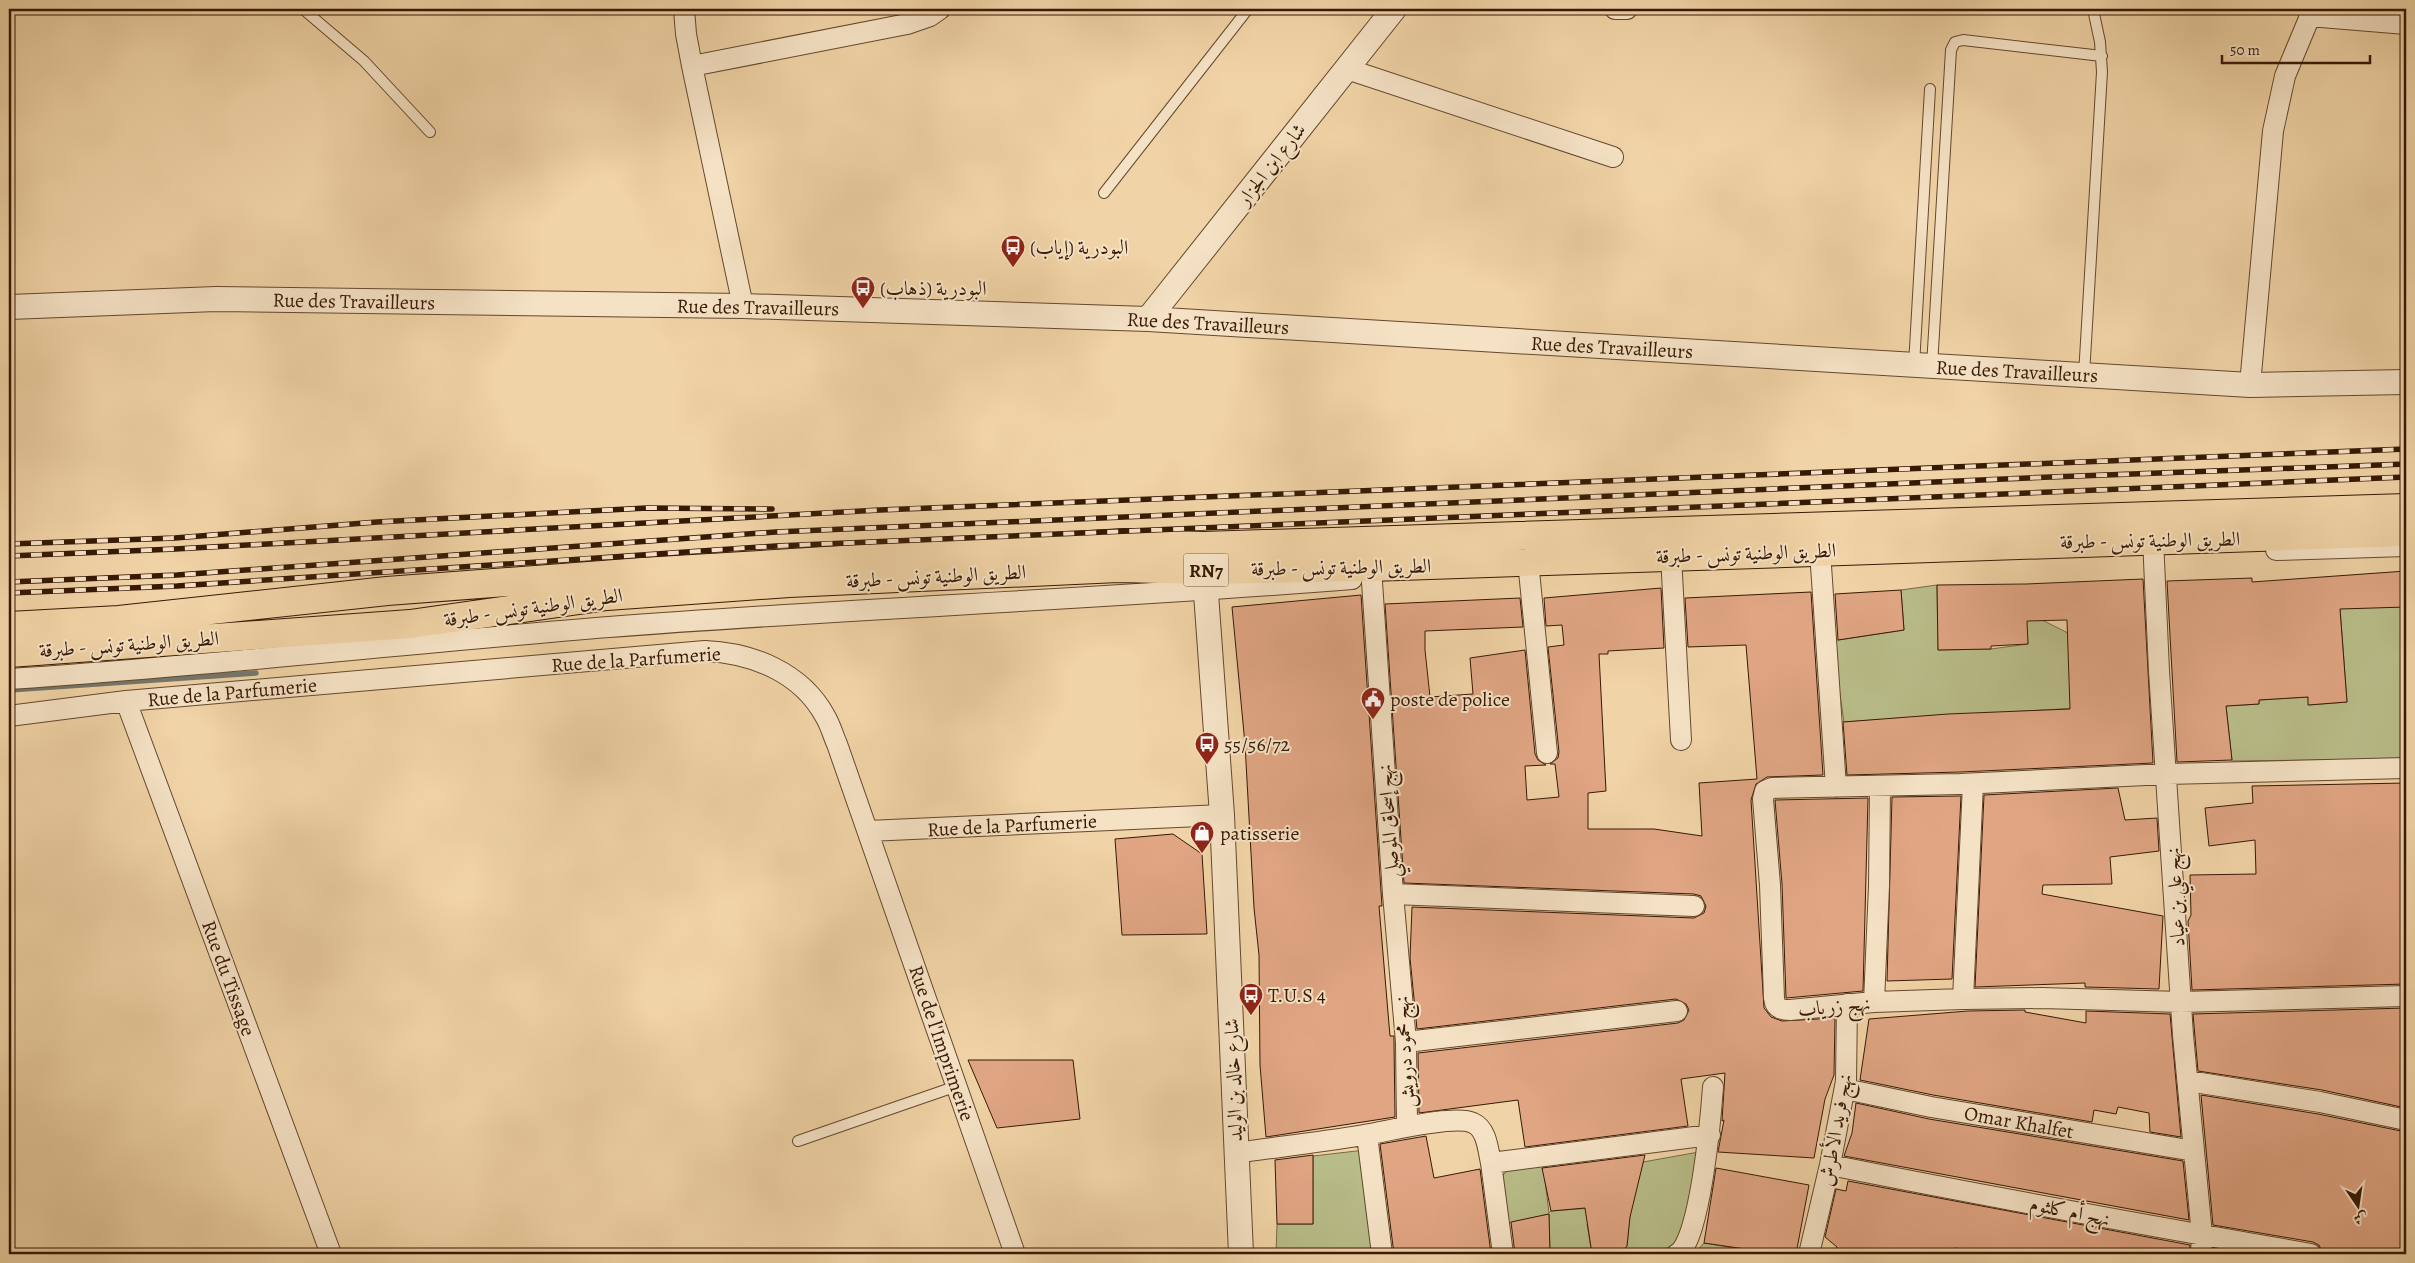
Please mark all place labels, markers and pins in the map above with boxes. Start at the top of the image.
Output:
bus stop icon: البودرية (إياب) [1000,234,1026,268]
place label: البودرية (إياب) [1030,234,1128,261]
bus stop icon: البودرية (ذهاب) [850,275,876,309]
place label: البودرية (ذهاب) [880,275,987,302]
public building icon: poste de police [1360,686,1386,720]
place label: poste de police [1390,686,1510,713]
bus stop icon: 55/56/72 [1194,731,1220,765]
place label: 55/56/72 [1224,731,1291,758]
shop icon: patisserie [1189,820,1215,854]
place label: patisserie [1220,820,1299,847]
bus stop icon: T.U.S 4 [1238,982,1264,1016]
place label: T.U.S 4 [1268,982,1326,1009]

